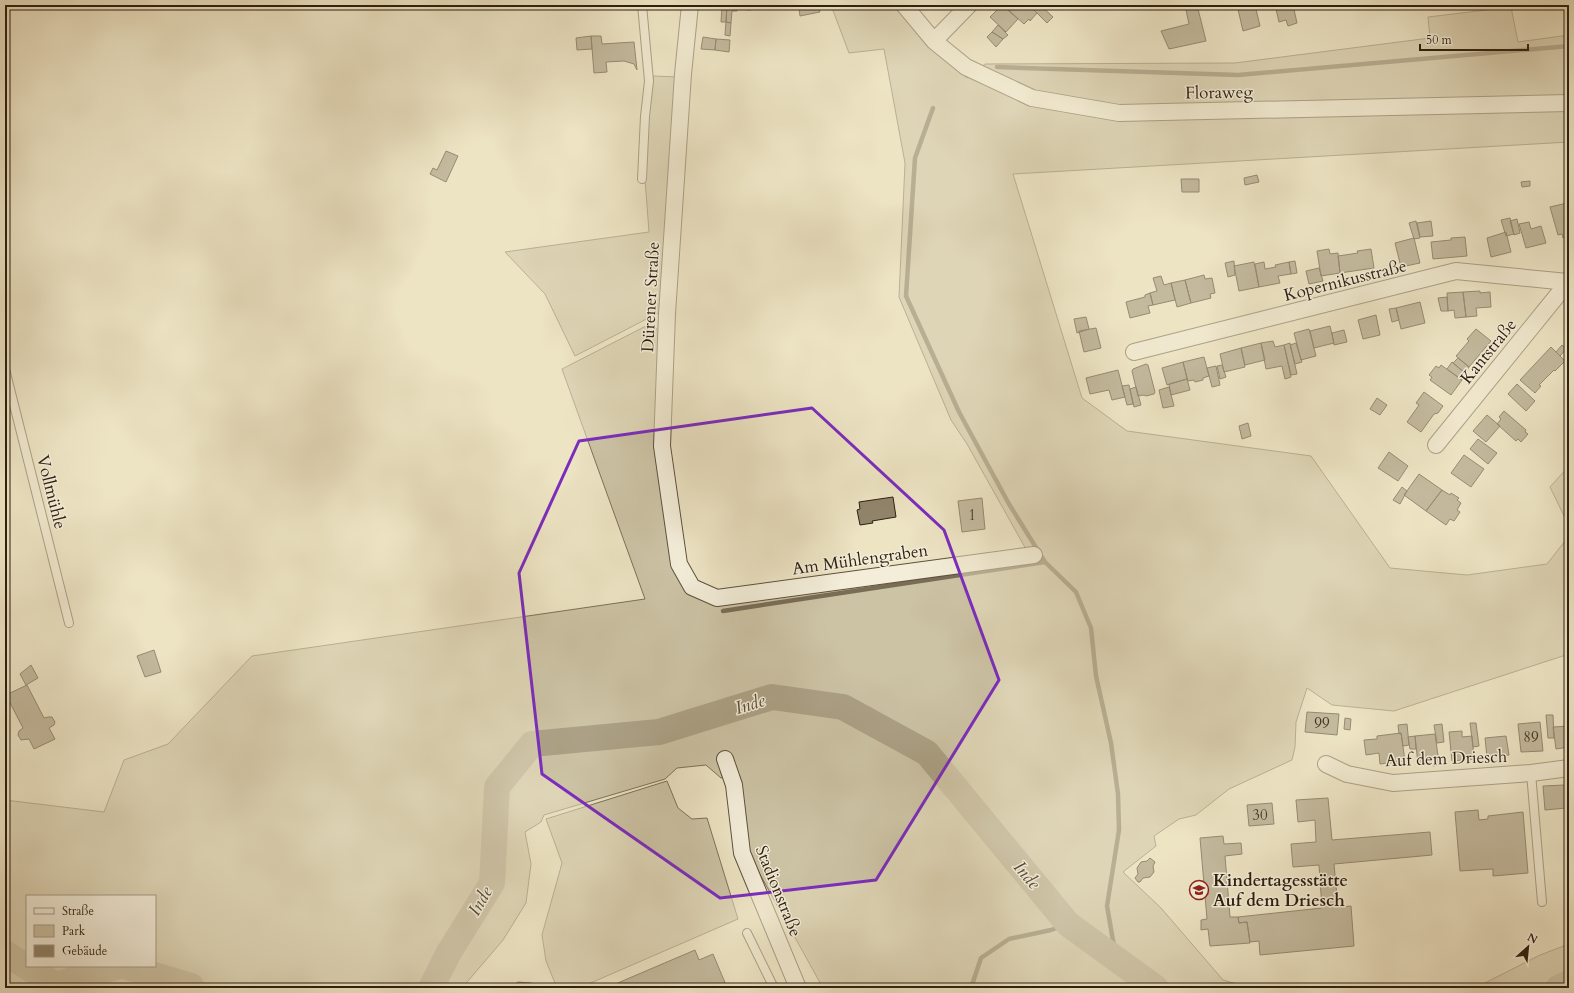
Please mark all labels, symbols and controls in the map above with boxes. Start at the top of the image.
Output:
scale bar [1420,26,1528,52]
text: 50 m [1426,32,1453,48]
street label: Floraweg [1185,80,1253,105]
street label: Dürener Straße [636,241,665,353]
street label: Kopernikusstraße [1281,254,1409,307]
street label: Kantstraße [1455,314,1522,389]
street label: Vollmühle [31,453,72,531]
house number: 1 [968,505,976,525]
street label: Am Mühlengraben [791,539,930,580]
water label: Inde [732,688,769,721]
house number: 99 [1314,713,1330,733]
house number: 89 [1523,727,1539,747]
street label: Auf dem Driesch [1385,745,1508,772]
house number: 30 [1252,805,1268,825]
street label: Stadionstraße [750,842,807,940]
water label: Inde [1007,856,1047,896]
place label: Kindertagesstätte Auf dem Driesch [1213,869,1348,912]
school or university icon: Kindertagesstätte Auf dem Driesch [1188,879,1210,901]
water label: Inde [462,881,499,921]
legend [26,895,156,967]
text: Straße [62,903,94,919]
text: Park [62,923,86,939]
north arrow [1508,927,1548,967]
text: N [1525,930,1540,948]
text: Gebäude [62,943,107,959]

